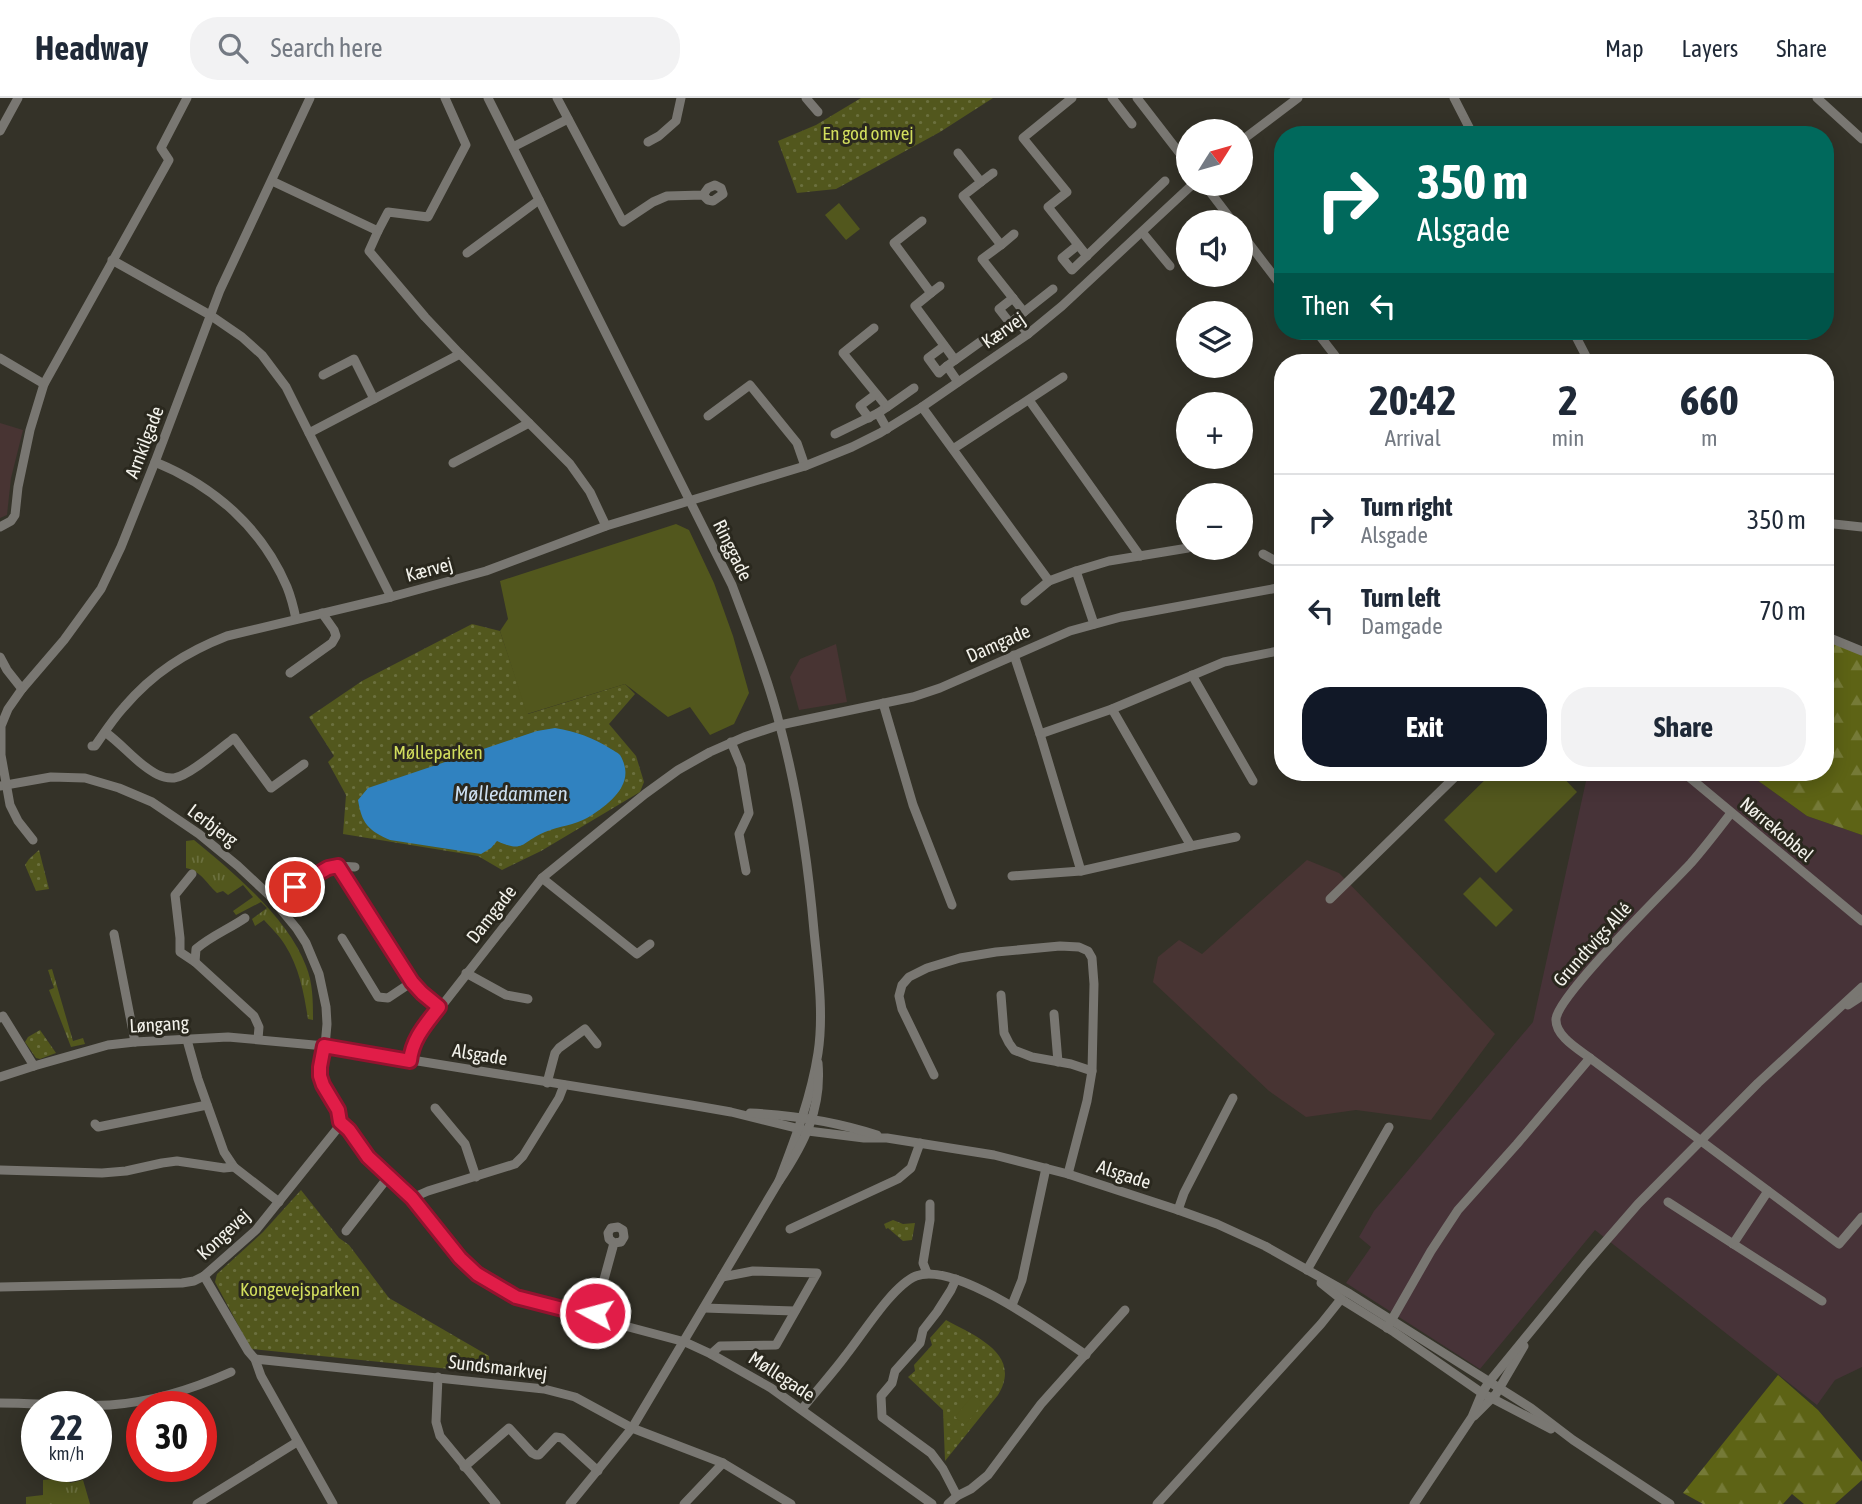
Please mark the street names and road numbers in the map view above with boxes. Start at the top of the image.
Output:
street label: Kærvej [977,307,1029,353]
street label: Arnkilgade [120,403,168,481]
street label: Ringgade [709,516,757,584]
street label: Kærvej [403,552,455,586]
street label: Damgade [963,619,1033,667]
street label: Nørrekobbel [1736,792,1818,866]
street label: Lerbjerg [184,799,243,851]
street label: Damgade [462,881,520,947]
street label: Grundtvigs Allé [1548,897,1636,991]
street label: Løngang [129,1011,190,1037]
street label: Alsgade [451,1039,509,1069]
street label: Alsgade [1094,1155,1154,1193]
street label: Kongevej [192,1204,254,1264]
street label: Møllegade [745,1347,819,1405]
street label: Sundsmarkvej [447,1350,549,1384]

